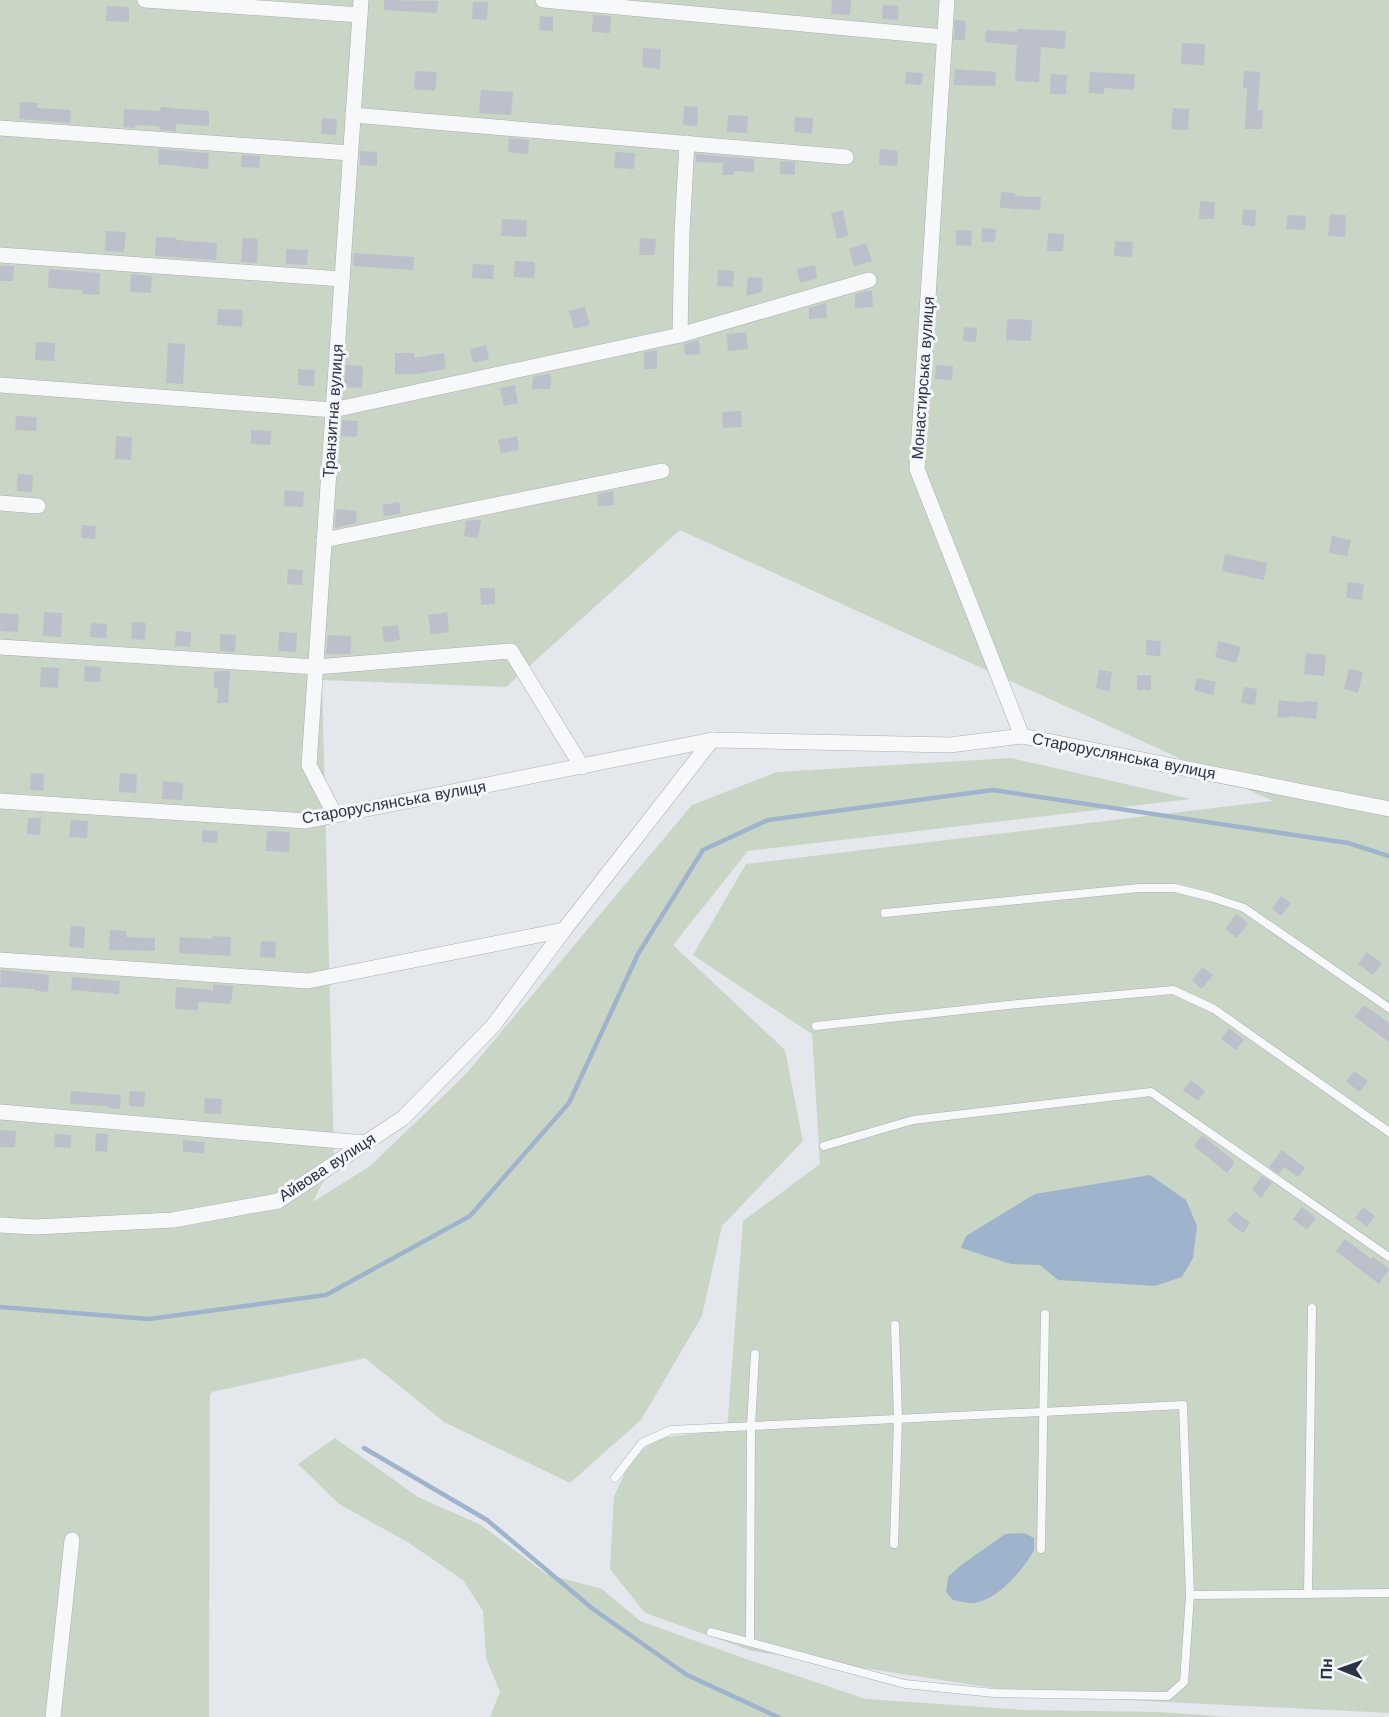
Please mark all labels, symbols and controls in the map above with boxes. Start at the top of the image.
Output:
street label: Монастирська вулиця [908,296,938,460]
street label: Транзитна вулиця [319,343,347,479]
street label: Староруслянська вулиця [1031,729,1217,783]
street label: Староруслянська вулиця [300,776,488,828]
street label: Айвова вулиця [275,1129,379,1205]
north arrow [1311,1639,1371,1699]
text: Пн [1317,1658,1336,1679]

